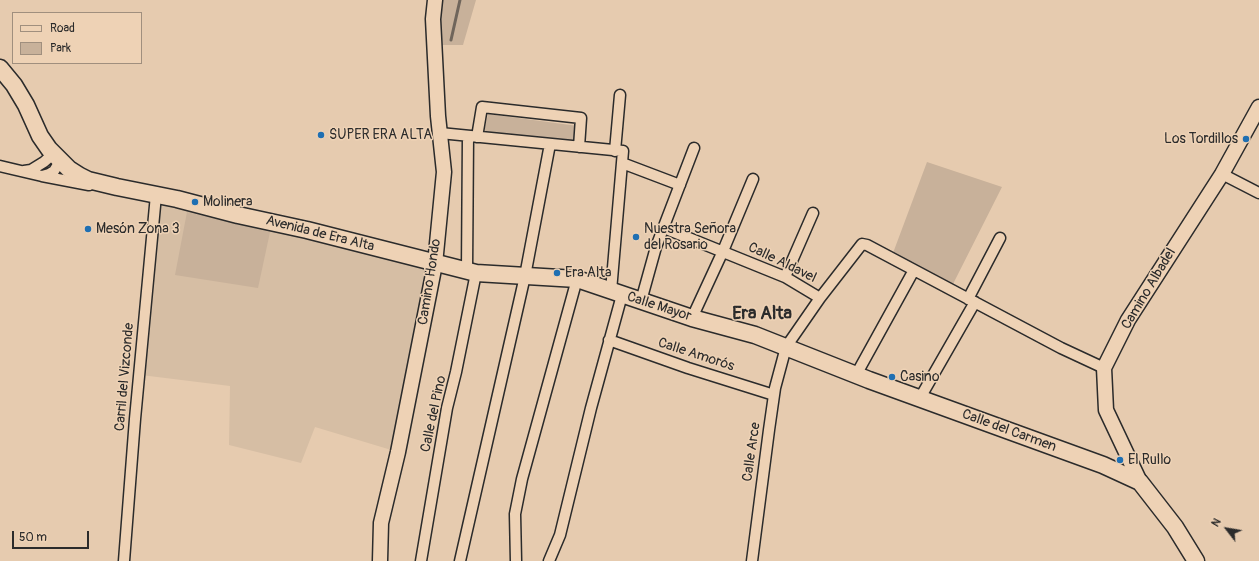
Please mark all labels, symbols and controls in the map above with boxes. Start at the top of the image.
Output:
legend [12,12,142,64]
text: Road [50,21,75,36]
text: Park [50,41,71,56]
place label: SUPER ERA ALTA [329,127,432,143]
marker: SUPER ERA ALTA [316,130,326,140]
place label: Los Tordillos [1164,131,1238,147]
marker: Los Tordillos [1241,134,1251,144]
place label: Molinera [203,194,253,210]
marker: Molinera [190,197,200,207]
street label: Avenida de Era Alta [264,212,376,256]
place label: Mesón Zona 3 [96,221,180,237]
place label: Nuestra Señora del Rosario [644,221,736,254]
marker: Mesón Zona 3 [83,224,93,234]
marker: Nuestra Señora del Rosario [631,232,641,242]
street label: Camino Hondo [415,238,445,326]
street label: Calle Aldavel [745,239,819,287]
street label: Camino Albadel [1118,245,1180,333]
place label: Era Alta [565,265,611,281]
marker: Era Alta [552,268,562,278]
street label: Calle Mayor [625,289,693,325]
district label: Era Alta [732,303,792,325]
street label: Carril del Vizconde [112,322,138,432]
street label: Calle Amorós [656,335,736,375]
place label: Casino [900,369,939,385]
marker: Casino [887,372,897,382]
street label: Calle del Pino [418,374,450,454]
street label: Calle del Carmen [960,406,1058,456]
street label: Calle Arce [740,421,764,483]
place label: El Rullo [1128,452,1171,468]
marker: El Rullo [1115,455,1125,465]
north arrow [1207,509,1247,549]
text: N [1209,516,1224,529]
scale bar [14,523,91,549]
text: 50 m [19,530,47,545]

